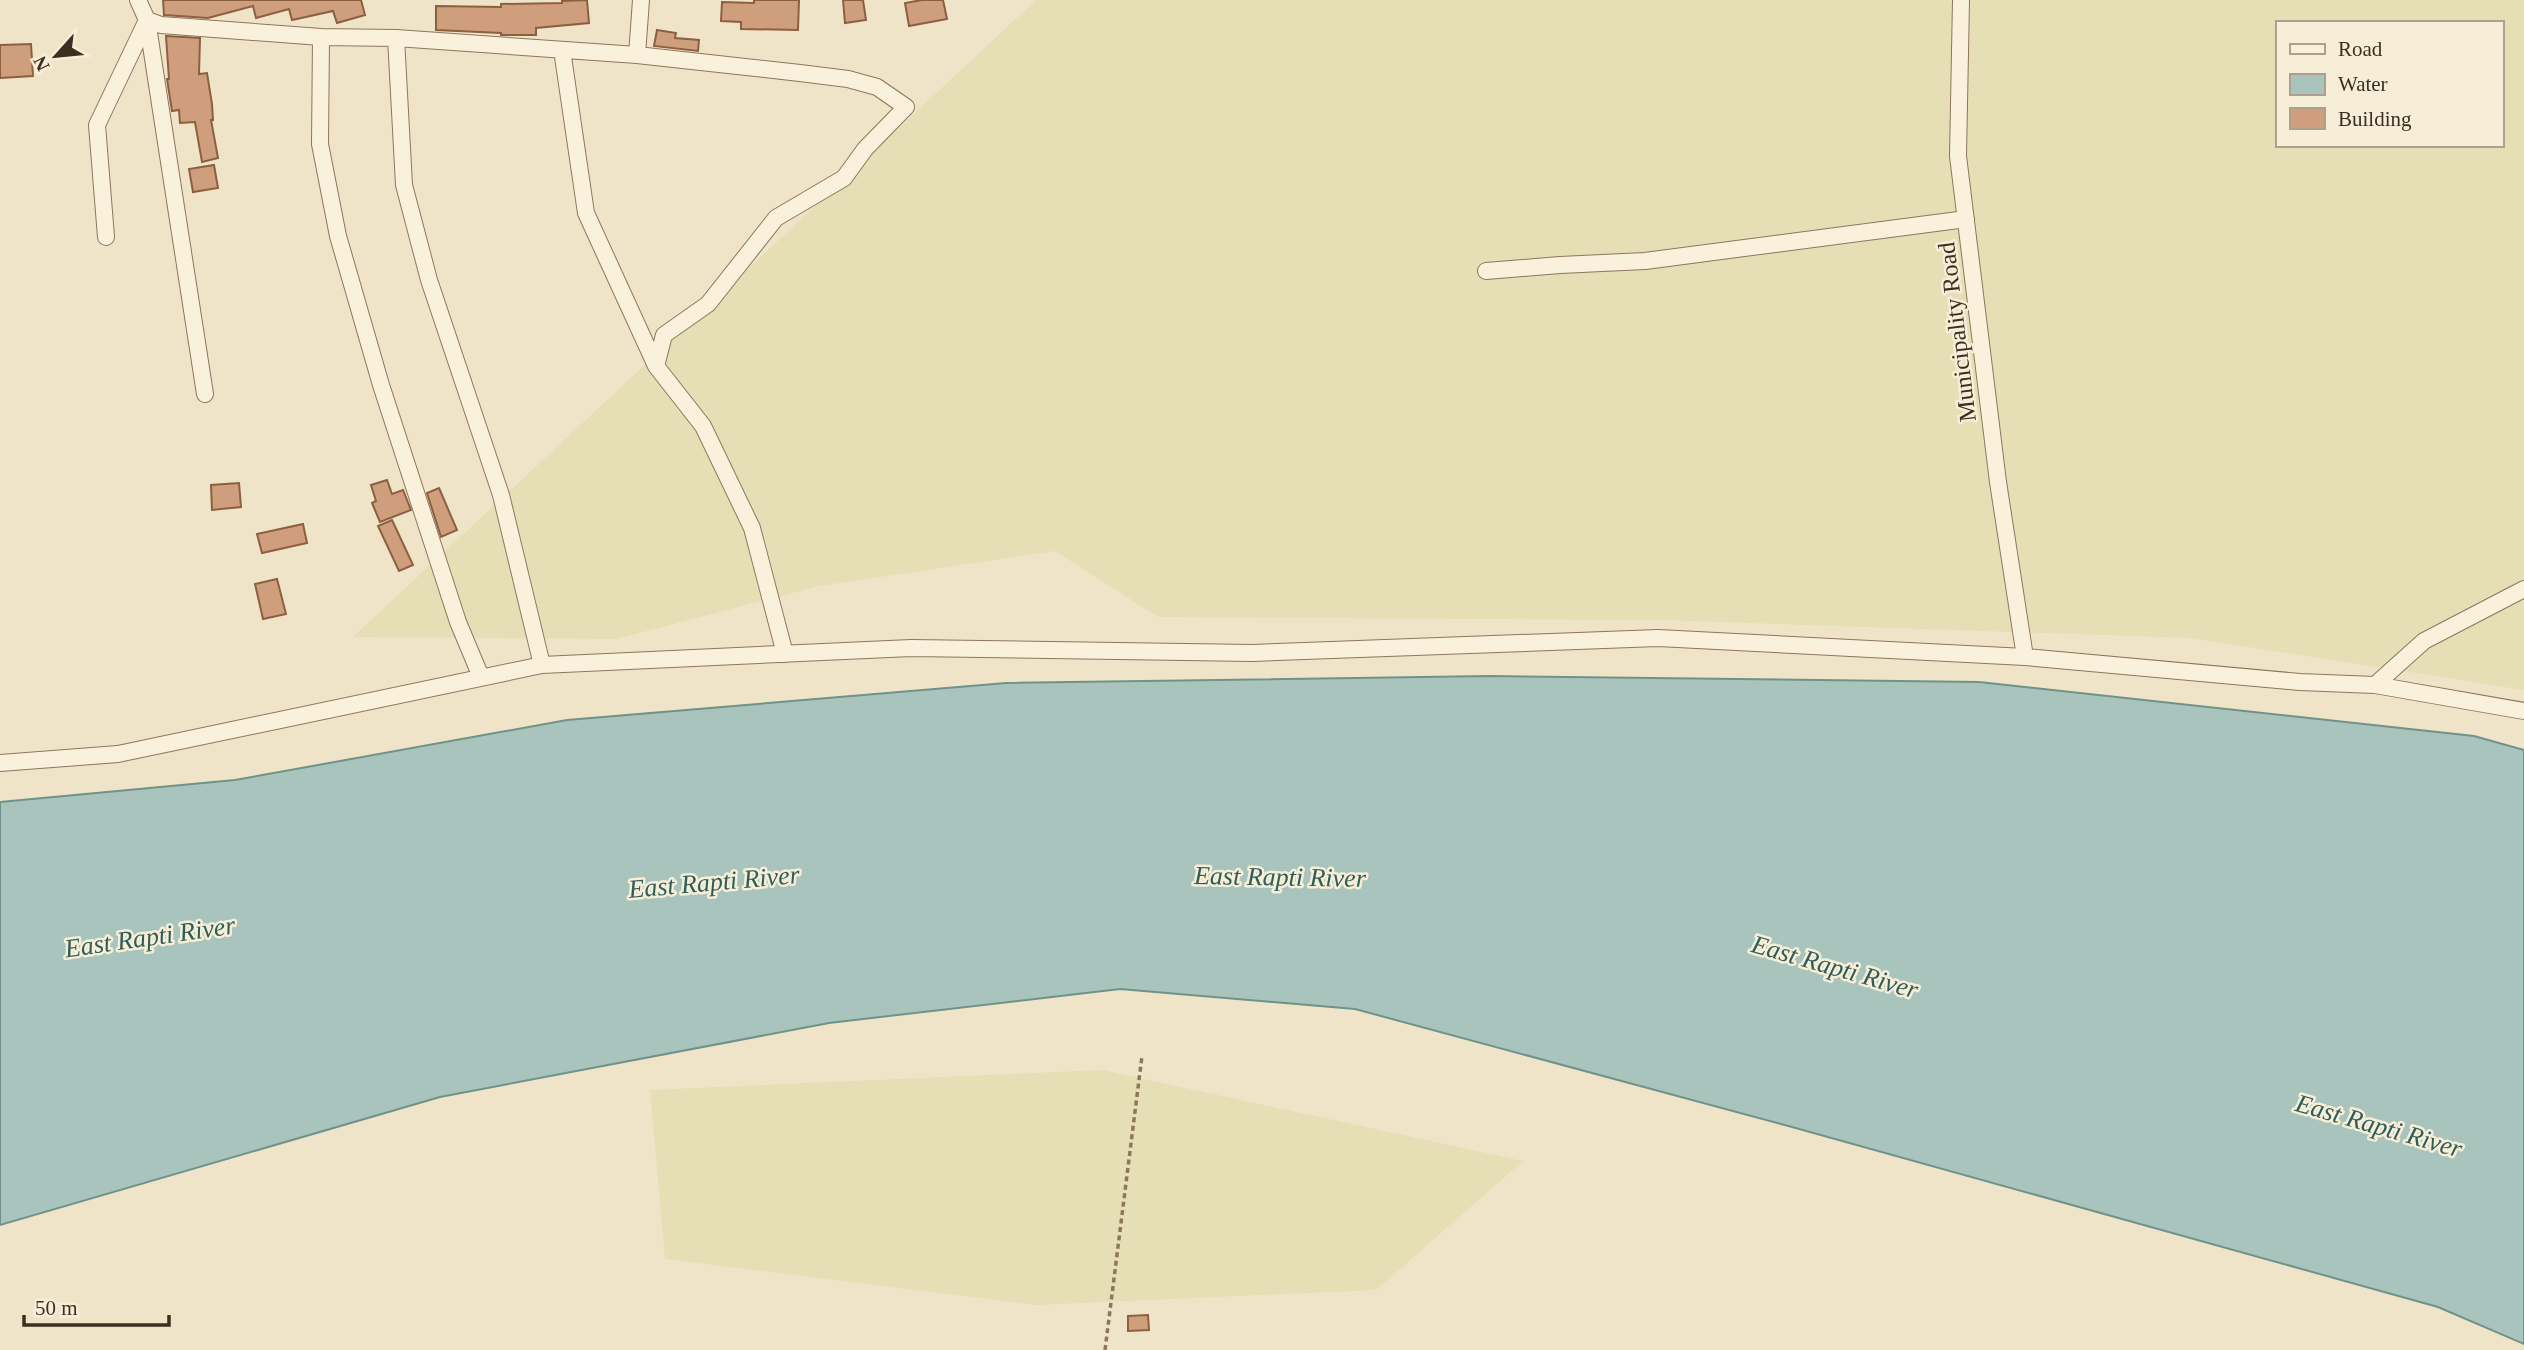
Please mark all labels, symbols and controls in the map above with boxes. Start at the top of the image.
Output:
north arrow [21,21,91,91]
legend [2276,21,2503,147]
text: Road [2338,37,2383,61]
text: N [29,52,54,74]
text: Water [2338,72,2388,96]
text: Building [2338,107,2412,131]
street label: Municipality Road [1933,241,1981,423]
water label: East Rapti River [626,860,802,904]
water label: East Rapti River [1193,861,1367,893]
water label: East Rapti River [62,911,238,963]
water label: East Rapti River [1747,929,1922,1005]
water label: East Rapti River [2291,1088,2466,1164]
scale bar [24,1284,170,1328]
text: 50 m [35,1296,78,1320]

